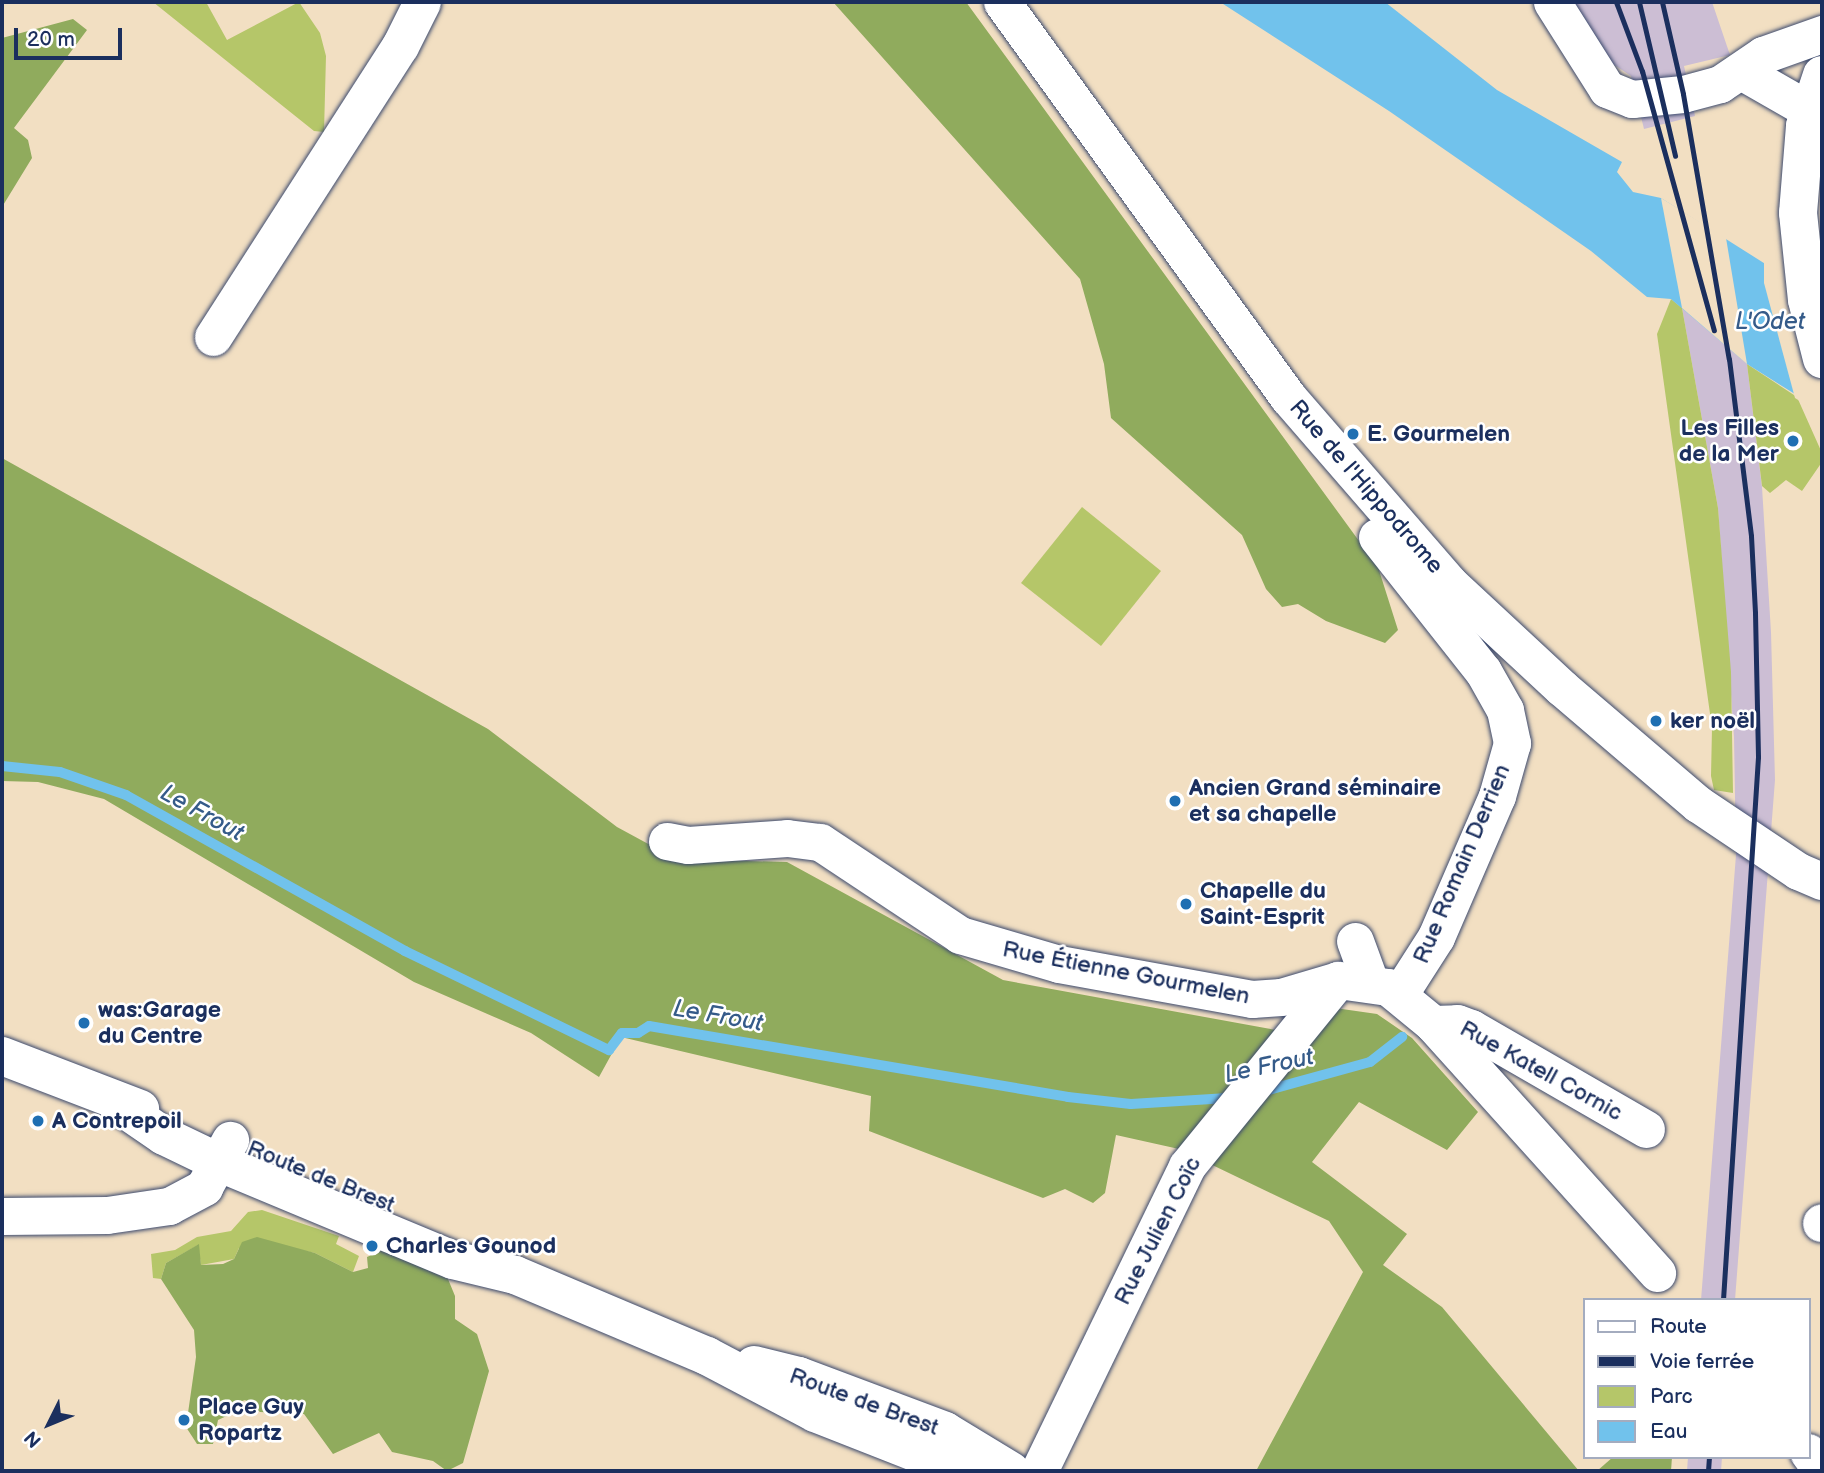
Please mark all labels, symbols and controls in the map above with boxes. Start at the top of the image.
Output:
scale bar [18,14,126,58]
text: 20 m [27,27,75,52]
water label: L'Odet [1735,308,1805,336]
street label: Rue de l'Hippodrome [1283,395,1449,579]
place label: Les Filles de la Mer [1679,414,1779,468]
place label: E. Gourmelen [1367,420,1510,448]
marker: E. Gourmelen [1345,426,1361,442]
marker: Les Filles de la Mer [1785,433,1801,449]
place label: ker noël [1670,707,1755,735]
marker: ker noël [1648,713,1664,729]
street label: Rue Romain Derrien [1408,760,1516,968]
place label: Ancien Grand séminaire et sa chapelle [1189,774,1441,828]
water label: Le Frout [155,778,249,848]
marker: Ancien Grand séminaire et sa chapelle [1167,793,1183,809]
place label: Chapelle du Saint-Esprit [1200,877,1326,931]
marker: Chapelle du Saint-Esprit [1178,896,1194,912]
street label: Rue Étienne Gourmelen [1000,936,1252,1010]
water label: Le Frout [671,994,765,1038]
place label: was:Garage du Centre [98,996,221,1050]
marker: was:Garage du Centre [76,1015,92,1031]
street label: Rue Katell Cornic [1455,1015,1627,1127]
water label: Le Frout [1222,1042,1316,1090]
place label: A Contrepoil [52,1107,182,1135]
marker: A Contrepoil [30,1113,46,1129]
street label: Route de Brest [243,1135,399,1219]
street label: Rue Julien Coïc [1109,1152,1207,1310]
place label: Charles Gounod [386,1232,556,1260]
marker: Charles Gounod [364,1238,380,1254]
legend [1582,1298,1810,1459]
text: Route [1650,1314,1707,1339]
text: Voie ferrée [1650,1349,1754,1374]
street label: Route de Brest [786,1362,942,1442]
text: Parc [1650,1384,1693,1409]
north arrow [14,1389,84,1459]
place label: Place Guy Ropartz [198,1393,304,1447]
marker: Place Guy Ropartz [176,1412,192,1428]
text: Eau [1650,1419,1687,1444]
text: N [20,1426,47,1452]

